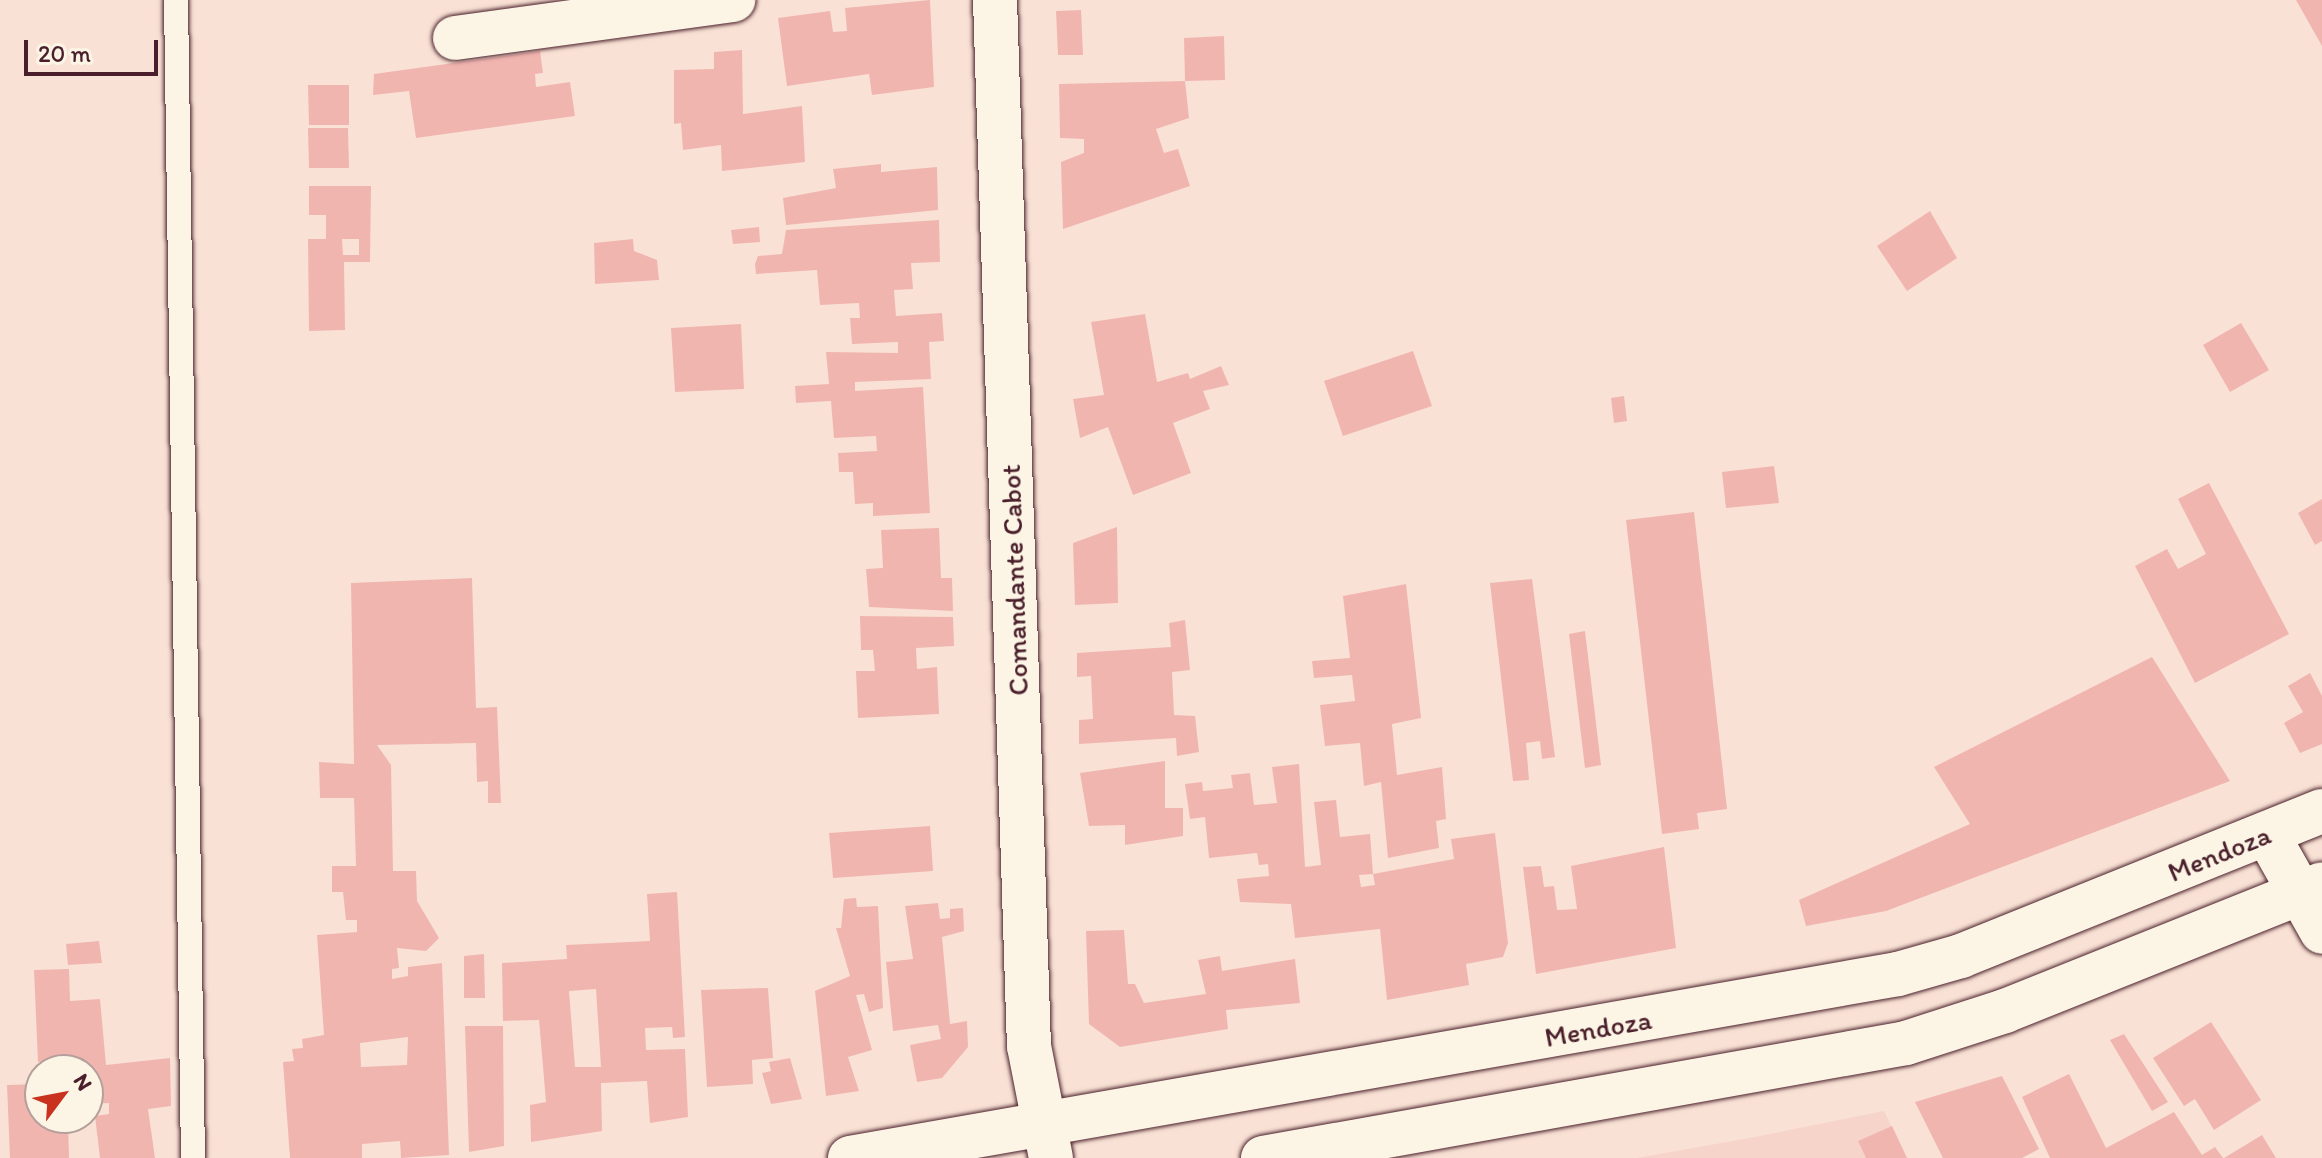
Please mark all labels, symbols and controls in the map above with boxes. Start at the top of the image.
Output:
scale bar [28,24,162,74]
text: 20 m [38,39,91,68]
street label: Comandante Cabot [993,463,1035,697]
street label: Mendoza [2163,817,2275,889]
street label: Mendoza [1542,1002,1654,1054]
north arrow [24,1054,104,1134]
text: N [68,1069,98,1096]

